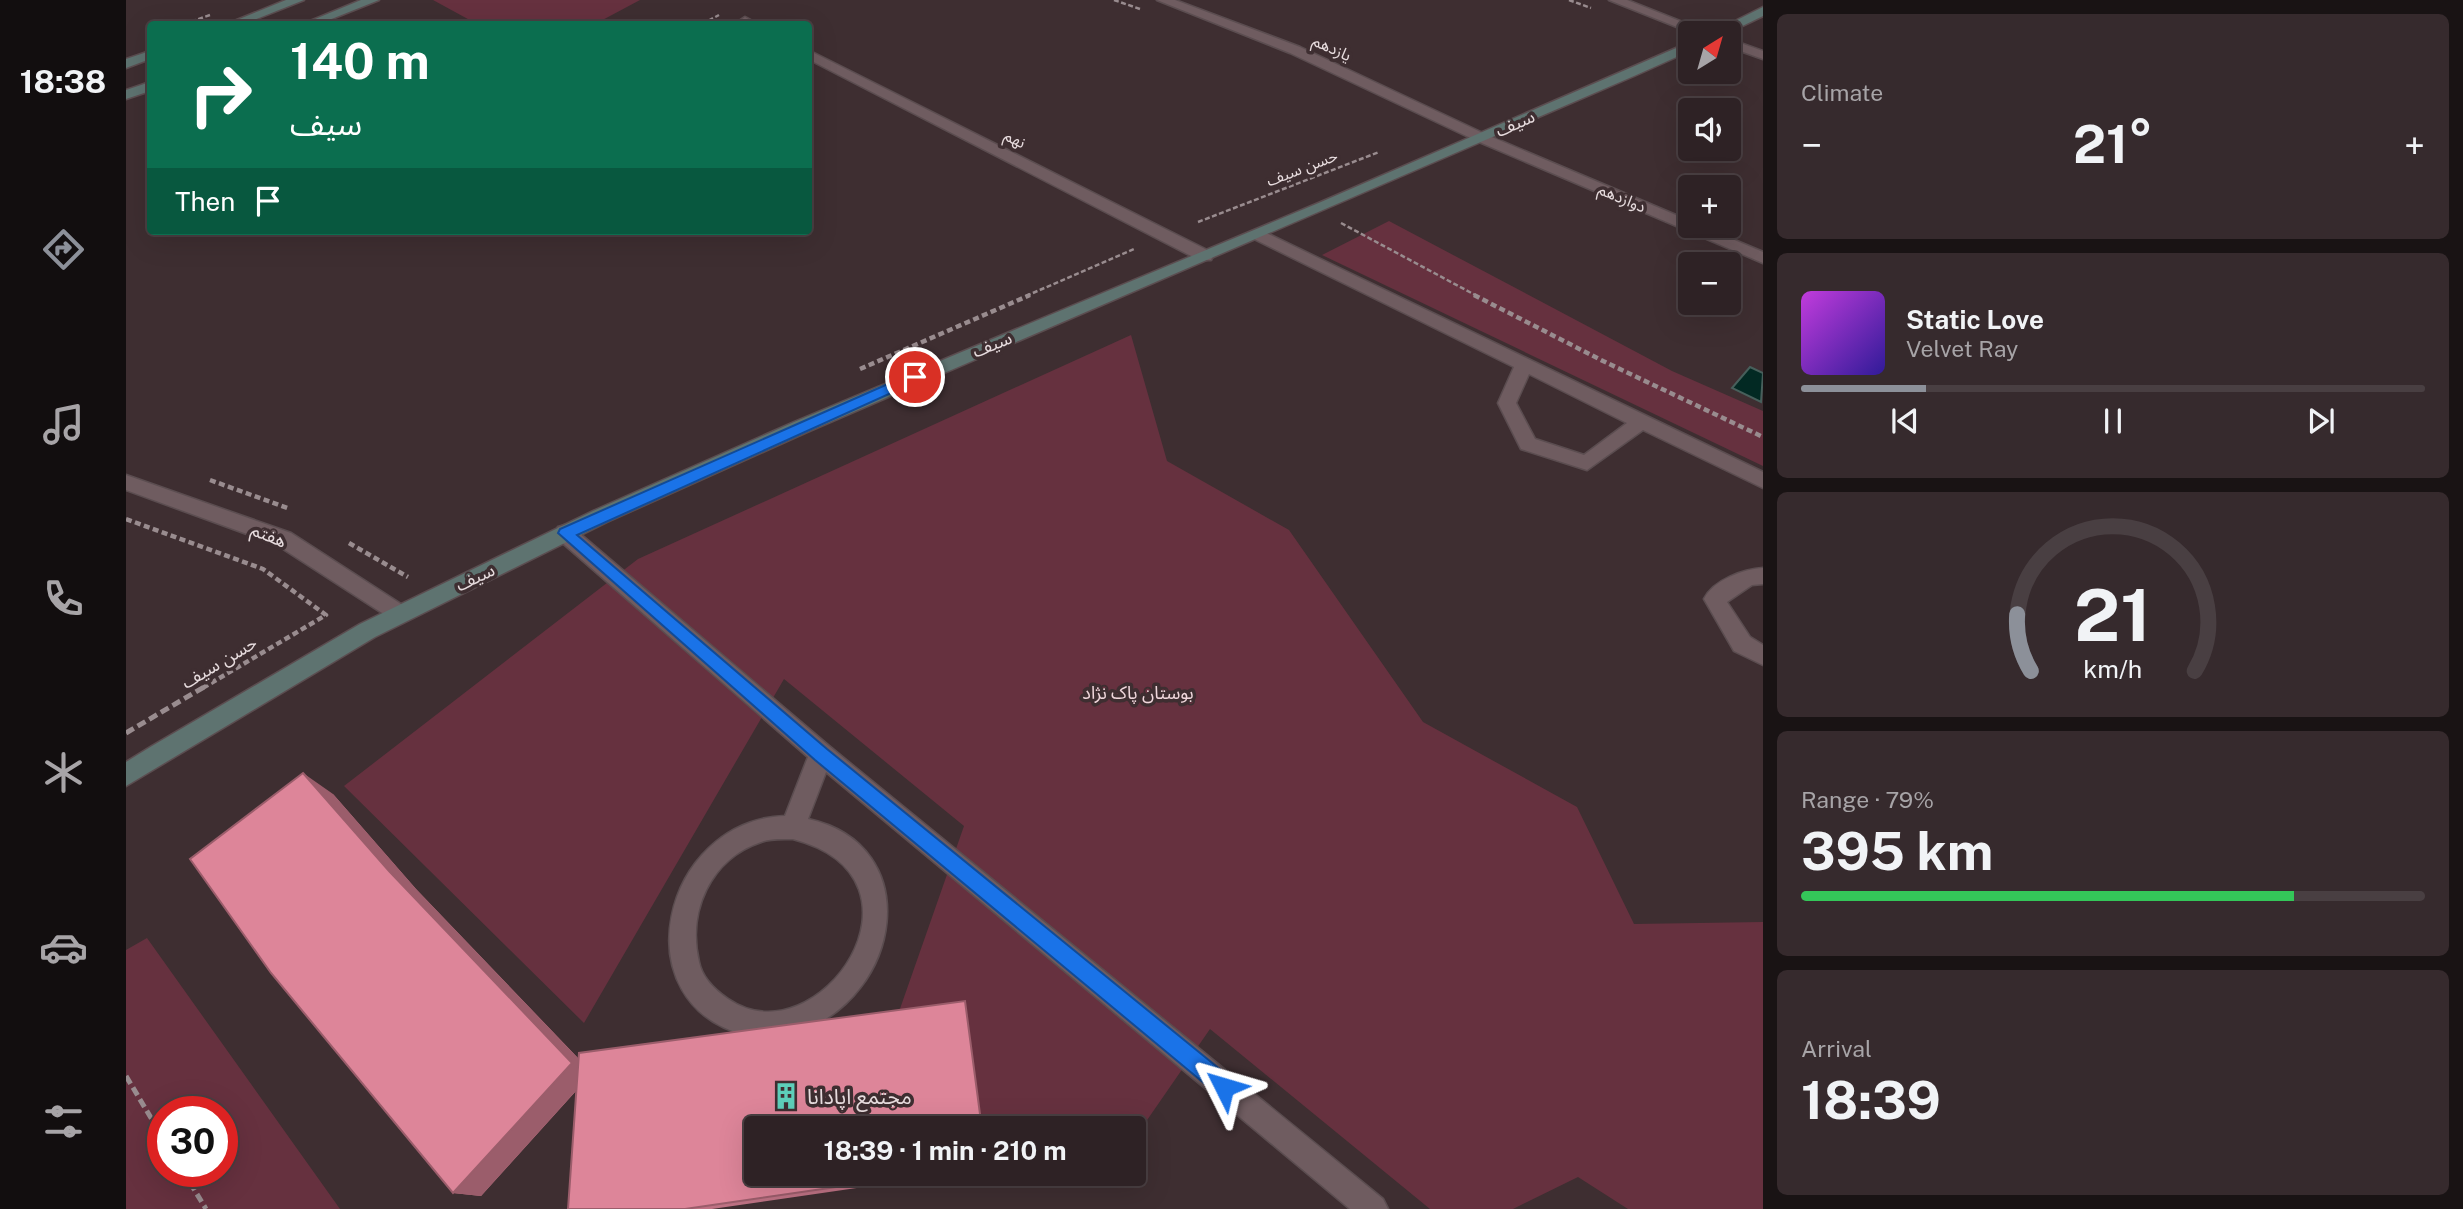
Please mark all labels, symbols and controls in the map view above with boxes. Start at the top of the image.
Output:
north arrow [1678,21,1741,84]
map controls [1678,21,1741,315]
street label: یازدهم [1308,31,1354,68]
text: 140 m [290,32,430,90]
icon: right [175,49,266,140]
text: 18:38 [20,63,106,100]
text: Climate [1801,79,1883,106]
button: sound [1678,98,1741,161]
text: سیف [290,105,362,142]
street label: سیف [1492,105,1538,141]
text: 21° [2073,114,2153,175]
text: − [1801,123,1822,168]
text: + [2404,123,2425,168]
street label: نهم [1000,126,1029,155]
street label: حسن سیف [1264,146,1340,190]
button: + [1678,175,1741,238]
street label: دوازدهم [1594,180,1649,219]
icon: arrive [249,182,287,220]
text: Then [175,186,235,217]
icon: directions [39,225,88,274]
button: − [1678,252,1741,315]
text: Static Love [1906,304,2044,335]
street label: سیف [969,327,1015,361]
text: Velvet Ray [1906,335,2018,362]
pin [885,347,945,407]
icon: arrive [896,358,934,396]
icon: music [39,400,88,449]
icon: previous [1886,402,1924,440]
icon: pause [2094,402,2132,440]
icon: next [2302,402,2340,440]
street label: هفتم [247,519,290,554]
street label: سیف [452,559,498,595]
text: 21 [2074,572,2152,657]
icon: phone [39,574,88,623]
street label: حسن سیف [178,631,261,693]
text: km/h [2084,653,2142,683]
park label: بوستان پاک نژاد [1082,682,1194,704]
icon: climate [39,748,88,797]
text: Range · 79% [1801,786,1934,813]
text: 395 km [1801,821,1993,882]
icon: car [39,923,88,972]
text: Arrival [1801,1035,1872,1062]
position arrow [1187,1050,1261,1124]
text: 18:39 [1801,1070,1941,1131]
building icon: مجتمع اپادانا [771,1081,801,1111]
place label: مجتمع اپادانا [807,1084,912,1112]
speed limit sign: 30 [147,1096,238,1187]
icon: filters [39,1097,88,1146]
text: 18:39 · 1 min · 210 m [824,1135,1066,1166]

